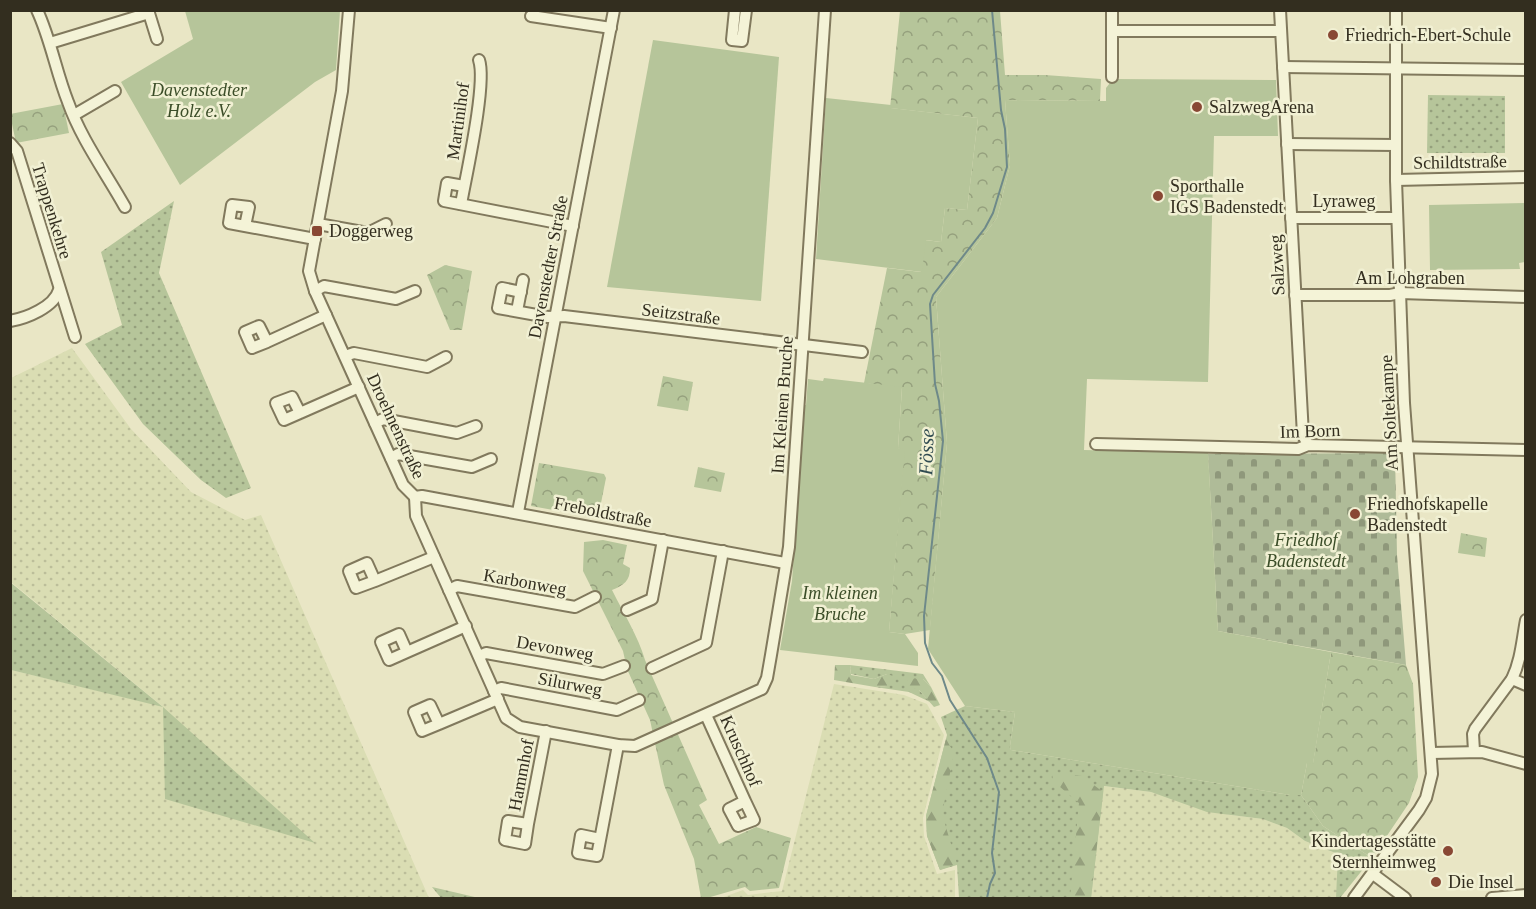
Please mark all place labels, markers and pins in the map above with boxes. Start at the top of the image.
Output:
place label: Friedrich-Ebert-Schule [1345,25,1511,45]
marker: Friedrich-Ebert-Schule [1326,28,1340,42]
place label: SalzwegArena [1209,97,1314,117]
marker: SalzwegArena [1190,100,1204,114]
place label: Sporthalle IGS Badenstedt [1170,176,1283,217]
marker: Sporthalle IGS Badenstedt [1151,189,1165,203]
place label: Doggerweg [329,221,413,241]
marker: Doggerweg [310,224,324,238]
place label: Friedhofskapelle Badenstedt [1367,494,1488,535]
marker: Friedhofskapelle Badenstedt [1348,507,1362,521]
place label: Kindertagesstätte Sternheimweg [1311,831,1436,872]
marker: Kindertagesstätte Sternheimweg [1441,844,1455,858]
place label: Die Insel [1448,872,1513,892]
marker: Die Insel [1429,875,1443,889]

